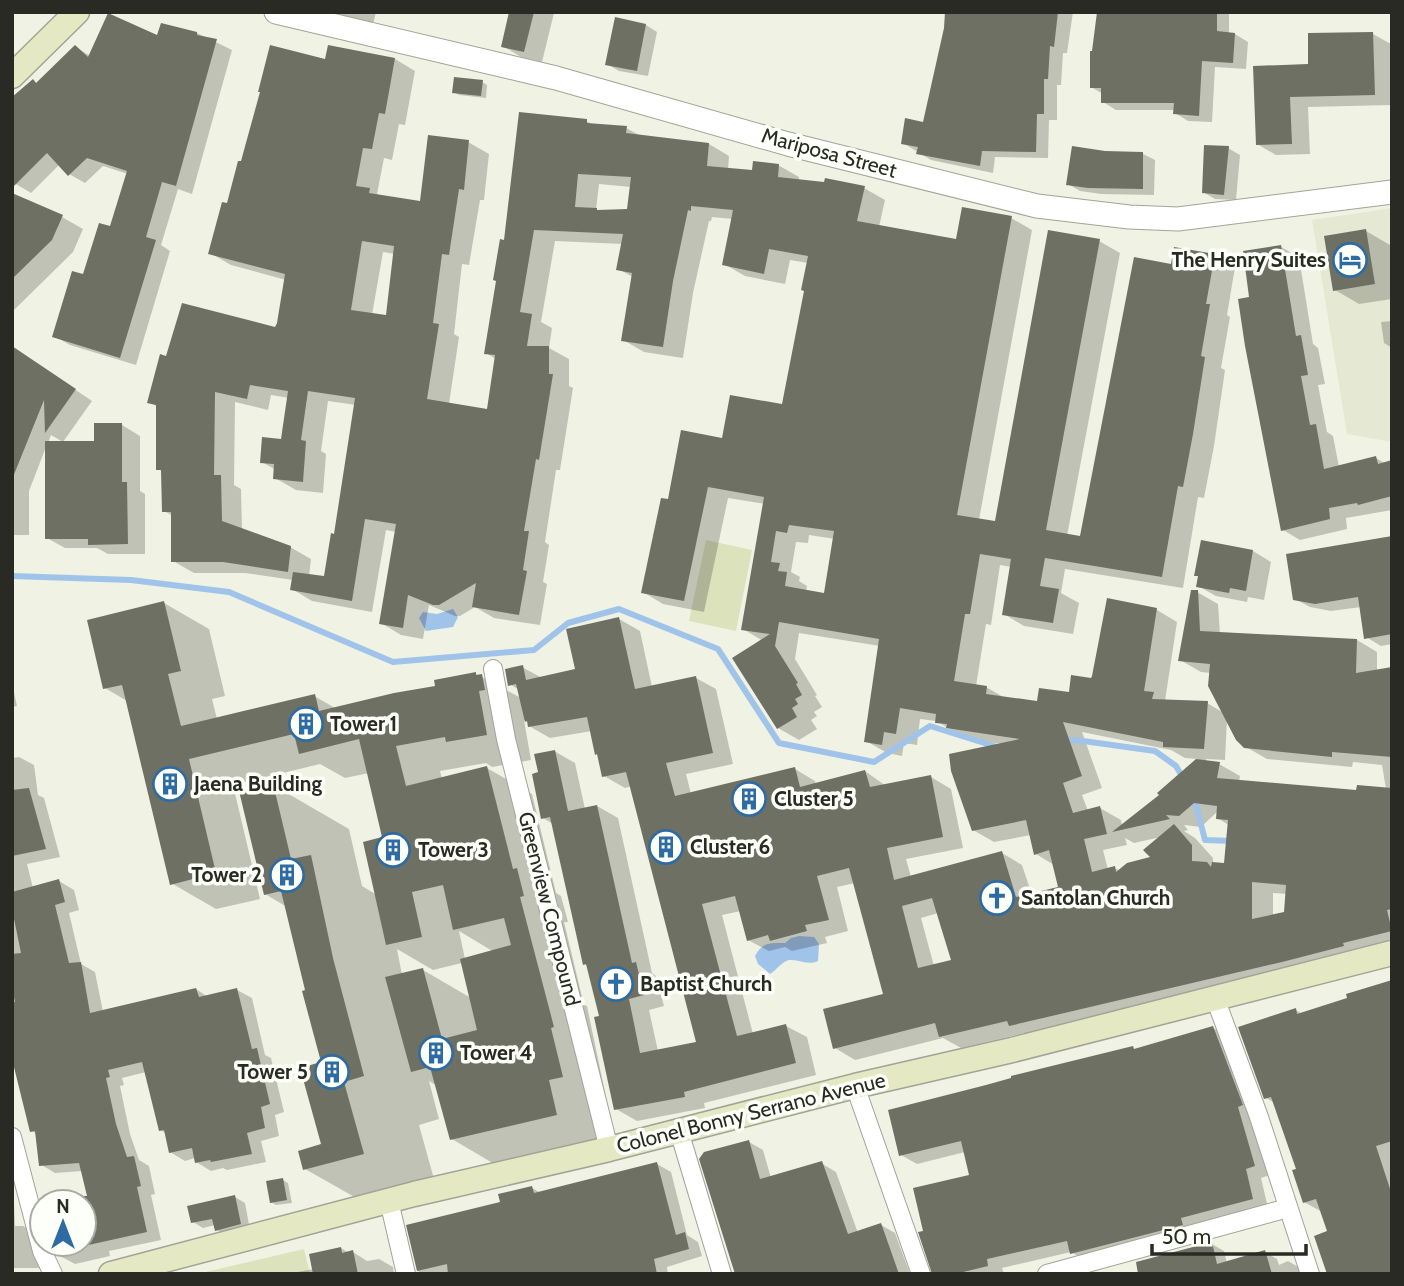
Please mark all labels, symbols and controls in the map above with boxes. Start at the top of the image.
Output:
street label: Mariposa Street [759,122,899,183]
hotel icon: The Henry Suites [1331,241,1369,279]
place label: The Henry Suites [1171,247,1326,272]
building icon: Tower 1 [287,705,325,743]
place label: Tower 1 [330,711,397,736]
building icon: Jaena Building [151,765,189,803]
place label: Jaena Building [193,771,322,796]
building icon: Cluster 5 [730,780,768,818]
place label: Cluster 5 [774,786,854,811]
street label: Greenview Compound [513,809,586,1008]
building icon: Cluster 6 [647,828,685,866]
building icon: Tower 3 [374,831,412,869]
place label: Cluster 6 [690,834,770,859]
place label: Tower 3 [418,837,489,862]
building icon: Tower 2 [268,856,306,894]
place label: Tower 2 [191,862,262,887]
church icon: Santolan Church [978,879,1016,917]
place label: Santolan Church [1021,885,1170,910]
church icon: Baptist Church [597,965,635,1003]
place label: Baptist Church [640,971,772,996]
building icon: Tower 4 [417,1034,455,1072]
place label: Tower 4 [460,1040,533,1065]
building icon: Tower 5 [313,1053,351,1091]
place label: Tower 5 [237,1059,308,1084]
street label: Colonel Bonny Serrano Avenue [614,1067,888,1158]
north arrow [28,1188,98,1258]
text: N [56,1195,70,1218]
scale bar [1152,1212,1306,1256]
text: 50 m [1162,1224,1211,1249]

